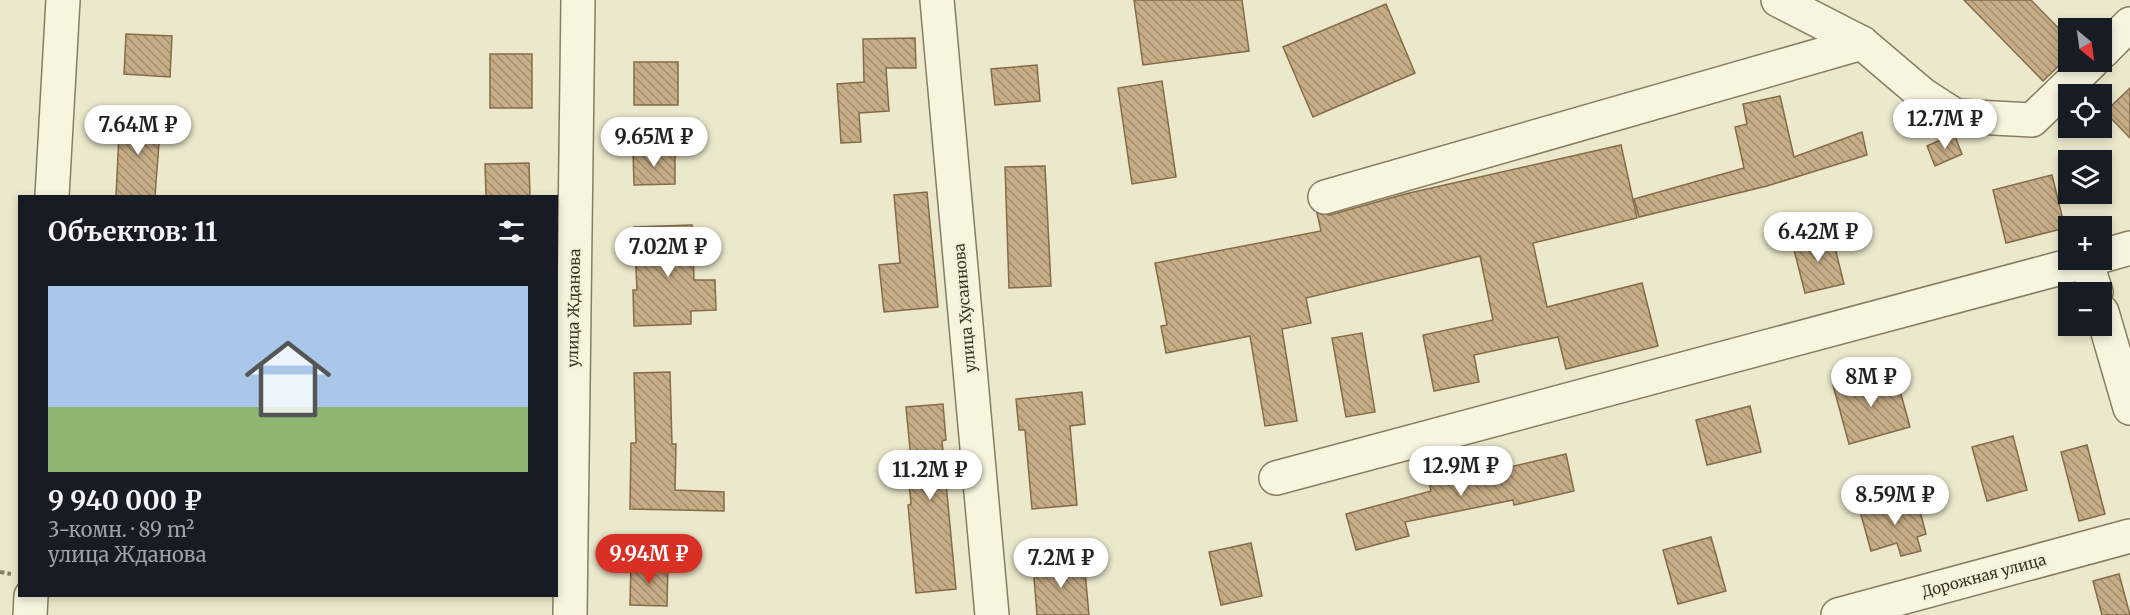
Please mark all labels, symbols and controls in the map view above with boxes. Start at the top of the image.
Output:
north arrow [2058,18,2112,72]
map controls [2058,18,2112,336]
button: locate [2058,84,2112,138]
pin: 12.7M ₽ [1890,99,2000,150]
pin: 7.64M ₽ [83,105,193,156]
text: 12.7M ₽ [1907,106,1983,131]
text: 7.64M ₽ [98,112,178,137]
pin: 9.65M ₽ [599,117,709,168]
text: 9.65M ₽ [615,124,693,149]
button: layers [2058,150,2112,204]
pin: 6.42M ₽ [1763,212,1873,263]
text: Объектов: 11 [48,215,217,248]
icon: filters [495,215,528,248]
button: + [2058,216,2112,270]
text: 6.42M ₽ [1778,219,1858,244]
pin: 7.02M ₽ [613,227,723,278]
text: 7.02M ₽ [629,234,707,259]
street label: улица Хусаинова [949,243,980,374]
street label: улица Жданова [563,248,584,368]
button: − [2058,282,2112,336]
icon: home [234,325,342,433]
pin: 8M ₽ [1835,357,1907,408]
text: 8M ₽ [1845,364,1897,389]
pin: 12.9M ₽ [1406,446,1516,497]
pin: 11.2M ₽ [875,450,985,501]
text: 12.9M ₽ [1423,453,1499,478]
text: 11.2M ₽ [892,457,968,482]
pin: 8.59M ₽ [1840,475,1950,526]
text: 8.59M ₽ [1855,482,1935,507]
text: 9 940 000 ₽ [48,484,202,517]
text: 3-комн. · 89 m² [48,517,194,542]
pin: 9.94M ₽ [594,534,704,585]
pin: 7.2M ₽ [1012,538,1110,589]
text: 9.94M ₽ [609,541,689,566]
text: улица Жданова [48,542,207,567]
text: 7.2M ₽ [1027,545,1095,570]
street label: Дорожная улица [1920,550,2048,601]

